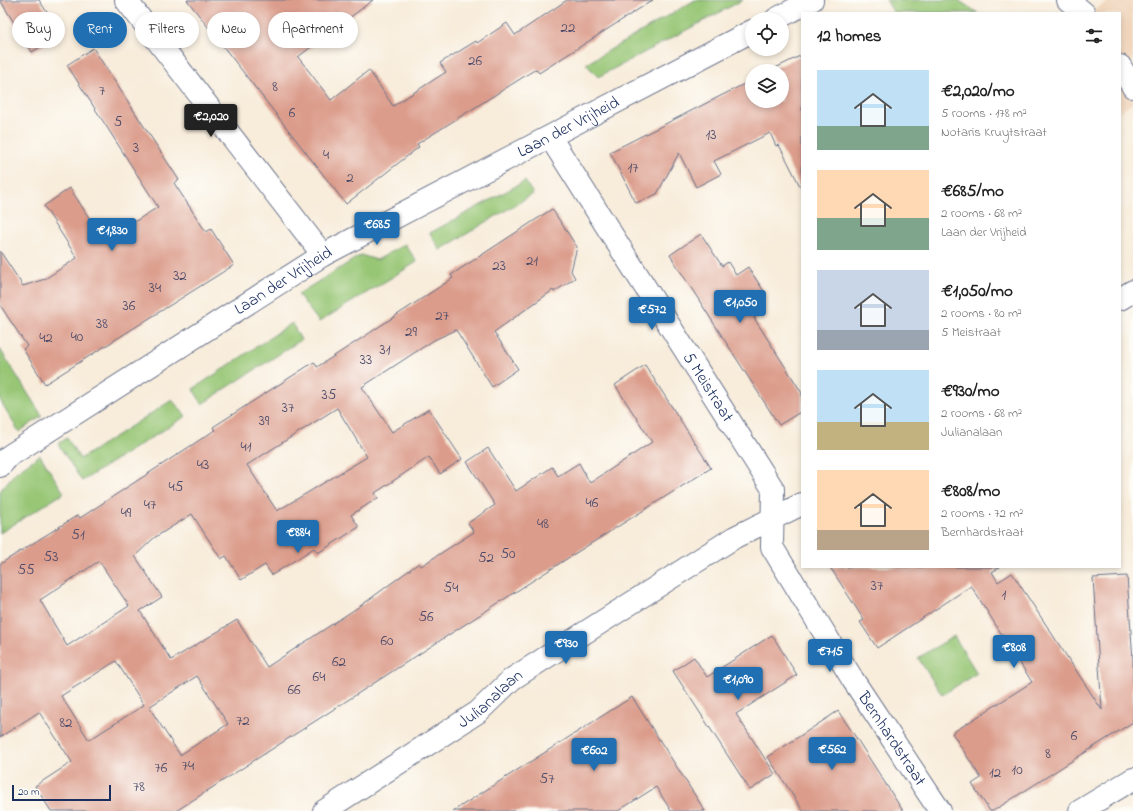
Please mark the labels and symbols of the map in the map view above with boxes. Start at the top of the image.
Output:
house number: 22 [561,17,576,39]
house number: 26 [468,50,482,72]
house number: 8 [272,76,278,98]
house number: 7 [99,80,105,102]
street label: Laan der Vrijheid [513,90,624,164]
house number: 6 [289,102,296,124]
pin: €2,020 [178,104,244,138]
house number: 5 [114,111,123,133]
house number: 13 [706,124,716,146]
house number: 3 [133,137,139,159]
house number: 4 [323,144,329,166]
house number: 17 [628,157,638,179]
house number: 2 [346,167,354,189]
pin: €685 [353,212,401,246]
pin: €1,830 [79,218,145,252]
street label: Laan der Vrijheid [229,240,337,321]
house number: 21 [526,250,538,272]
house number: 23 [492,255,506,277]
house number: 32 [173,265,187,287]
house number: 34 [149,277,161,299]
pin: €1,050 [707,290,773,324]
house number: 36 [123,295,136,317]
pin: €572 [628,297,676,331]
house number: 27 [435,305,449,327]
house number: 38 [96,313,108,335]
house number: 29 [405,321,417,343]
house number: 40 [71,326,84,348]
house number: 42 [39,327,53,349]
house number: 31 [380,339,391,361]
street label: 5 Meistraat [677,347,740,427]
house number: 33 [360,349,372,371]
house number: 35 [322,384,337,406]
house number: 37 [282,397,294,419]
house number: 39 [259,410,270,432]
house number: 41 [241,436,252,458]
house number: 43 [197,454,209,476]
house number: 45 [169,476,184,498]
house number: 46 [586,492,599,514]
house number: 47 [144,494,156,516]
house number: 49 [121,502,132,524]
house number: 48 [537,513,549,535]
pin: €884 [274,520,322,554]
house number: 51 [71,524,85,546]
house number: 50 [500,543,516,565]
house number: 53 [44,546,58,568]
house number: 52 [478,547,495,569]
house number: 55 [17,559,35,581]
house number: 37 [871,575,883,597]
house number: 54 [444,577,458,599]
house number: 1 [1002,584,1007,606]
house number: 56 [418,606,434,628]
house number: 60 [380,630,394,652]
pin: €930 [542,631,590,665]
pin: €808 [990,635,1038,669]
pin: €715 [806,639,854,673]
house number: 62 [332,651,347,673]
street label: Julianalaan [453,663,528,735]
house number: 64 [313,666,325,688]
pin: €1,090 [705,667,771,701]
house number: 66 [287,679,301,701]
street label: Bernhardstraat [851,686,933,791]
house number: 72 [236,710,250,732]
house number: 82 [59,712,73,734]
house number: 6 [1071,725,1078,747]
pin: €562 [808,737,856,771]
pin: €602 [570,738,618,772]
house number: 8 [1045,743,1051,765]
house number: 74 [182,755,194,777]
house number: 76 [155,757,168,779]
house number: 10 [1011,759,1023,781]
house number: 12 [989,762,1002,784]
house number: 57 [540,768,554,790]
house number: 78 [133,776,145,798]
scale bar [12,783,111,802]

